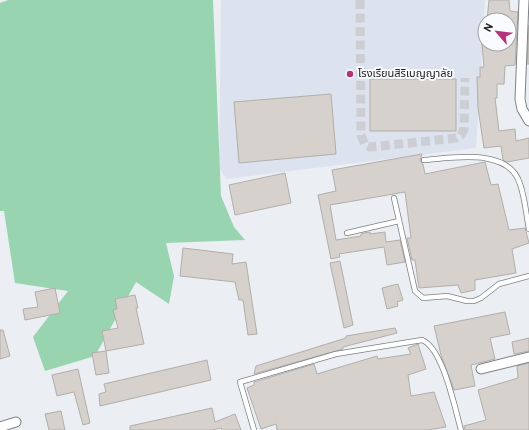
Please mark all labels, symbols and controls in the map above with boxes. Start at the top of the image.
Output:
north arrow [477,12,517,52]
text: N [481,21,497,35]
place label: โรงเรียนสิริเบญญาลัย [358,67,453,81]
marker: โรงเรียนสิริเบญญาลัย [345,69,355,79]

